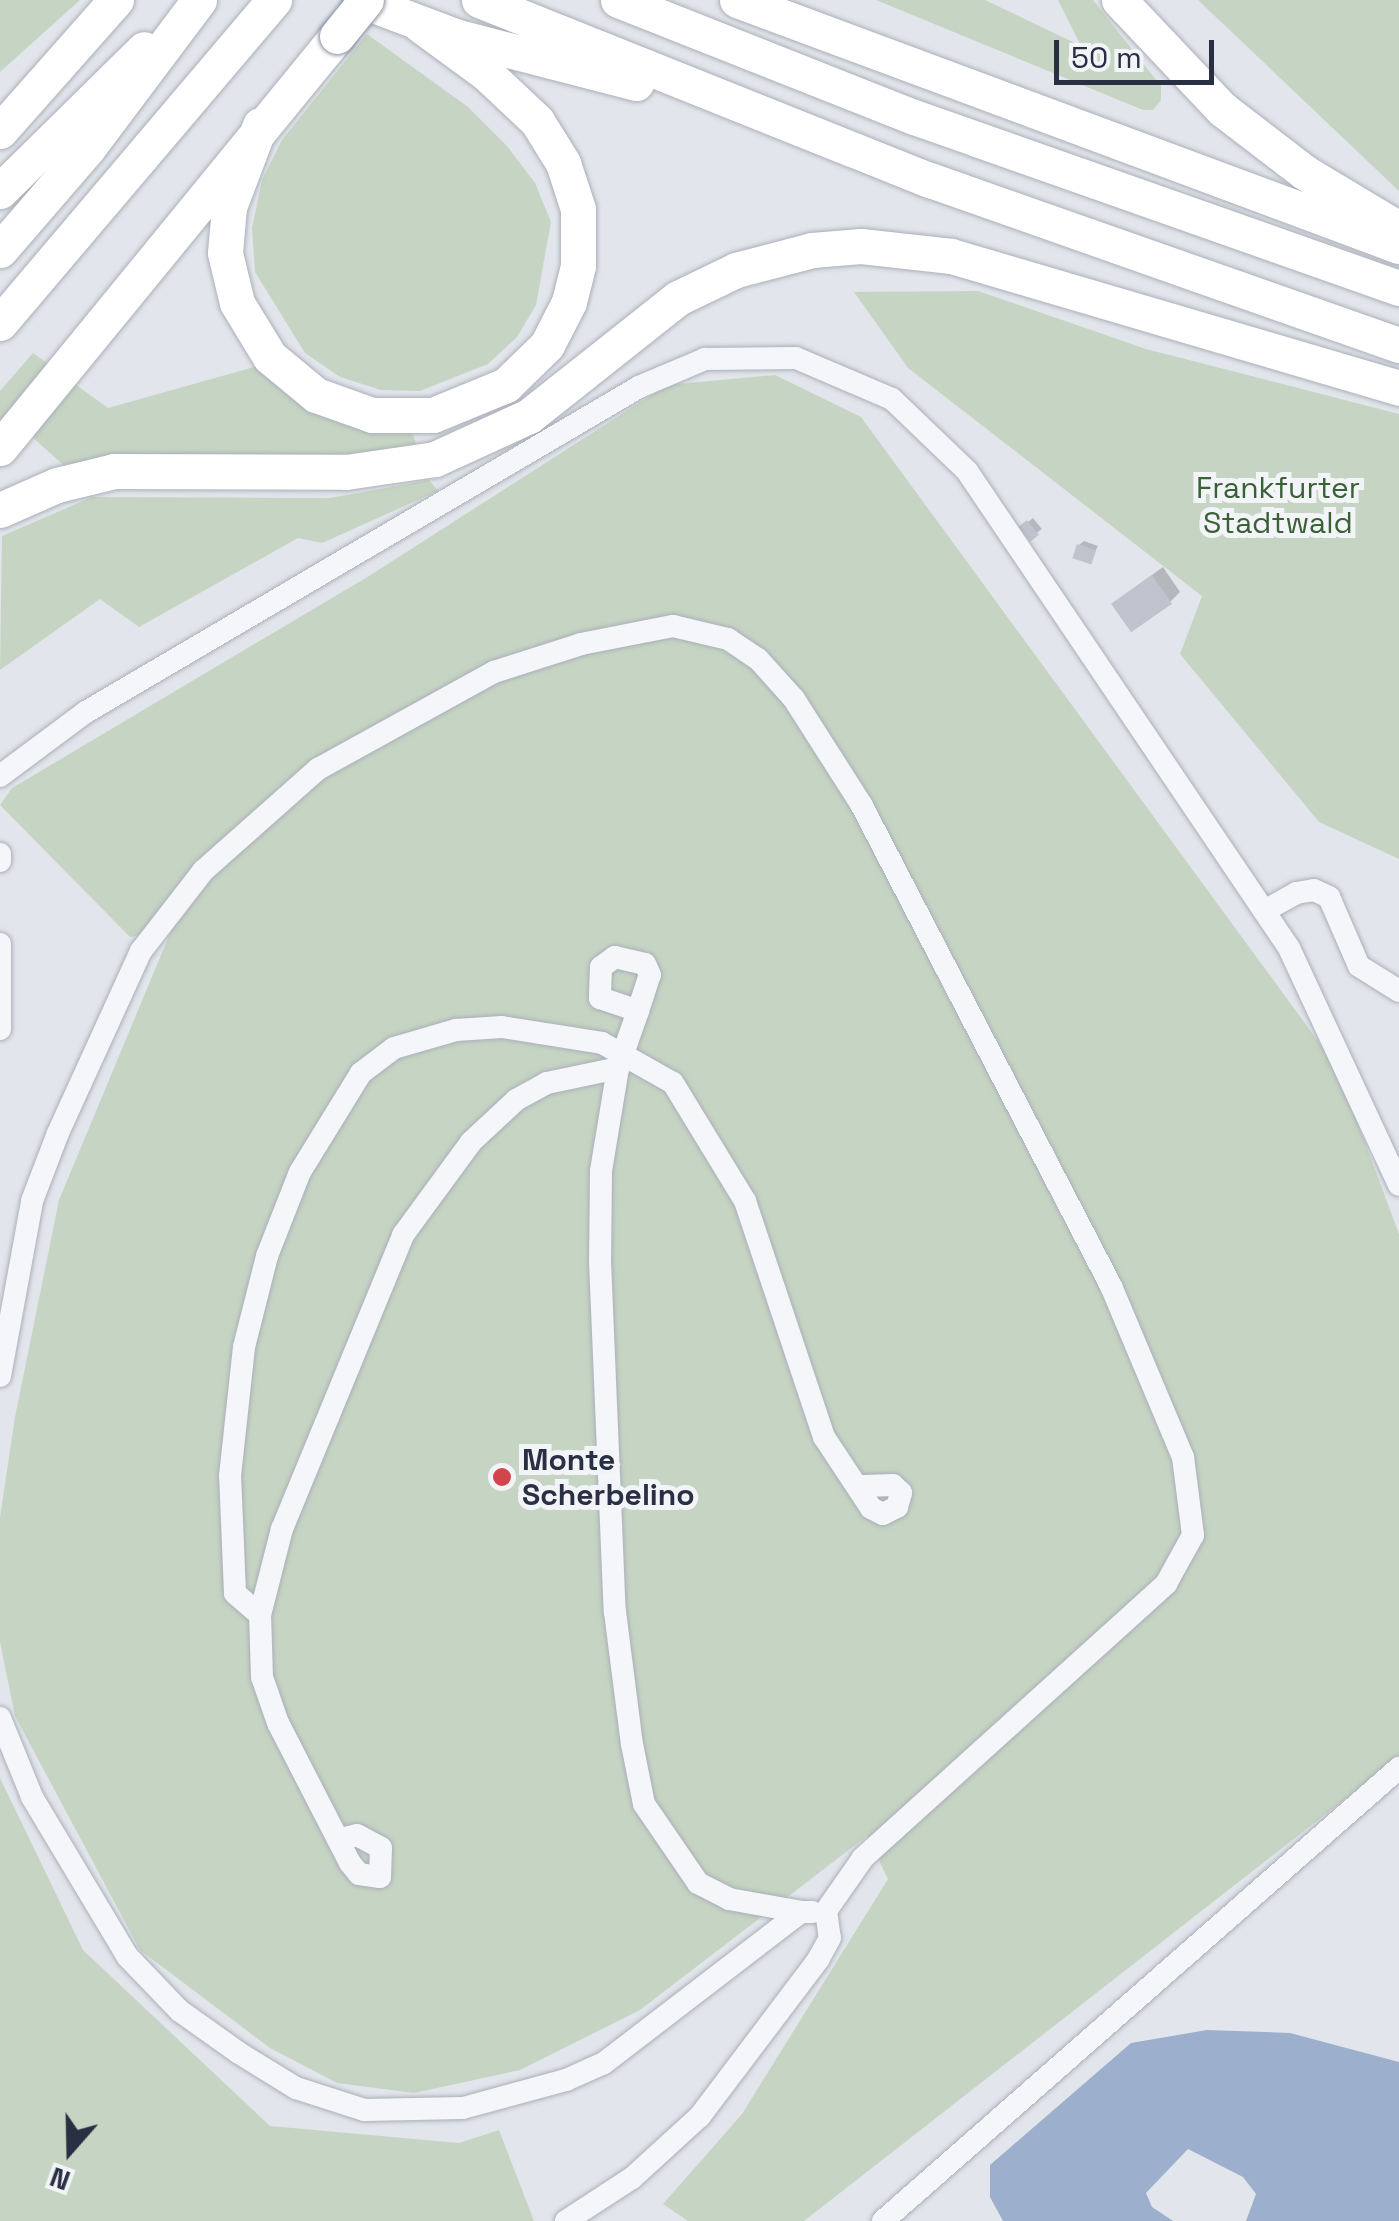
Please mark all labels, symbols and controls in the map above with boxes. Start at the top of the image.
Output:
scale bar [1059,20,1219,82]
text: 50 m [1071,38,1142,77]
park label: Frankfurter Stadtwald [1196,470,1360,540]
place label: Monte Scherbelino [522,1442,695,1512]
marker: Monte Scherbelino [491,1466,513,1488]
north arrow [20,2101,120,2201]
text: N [45,2159,75,2199]

